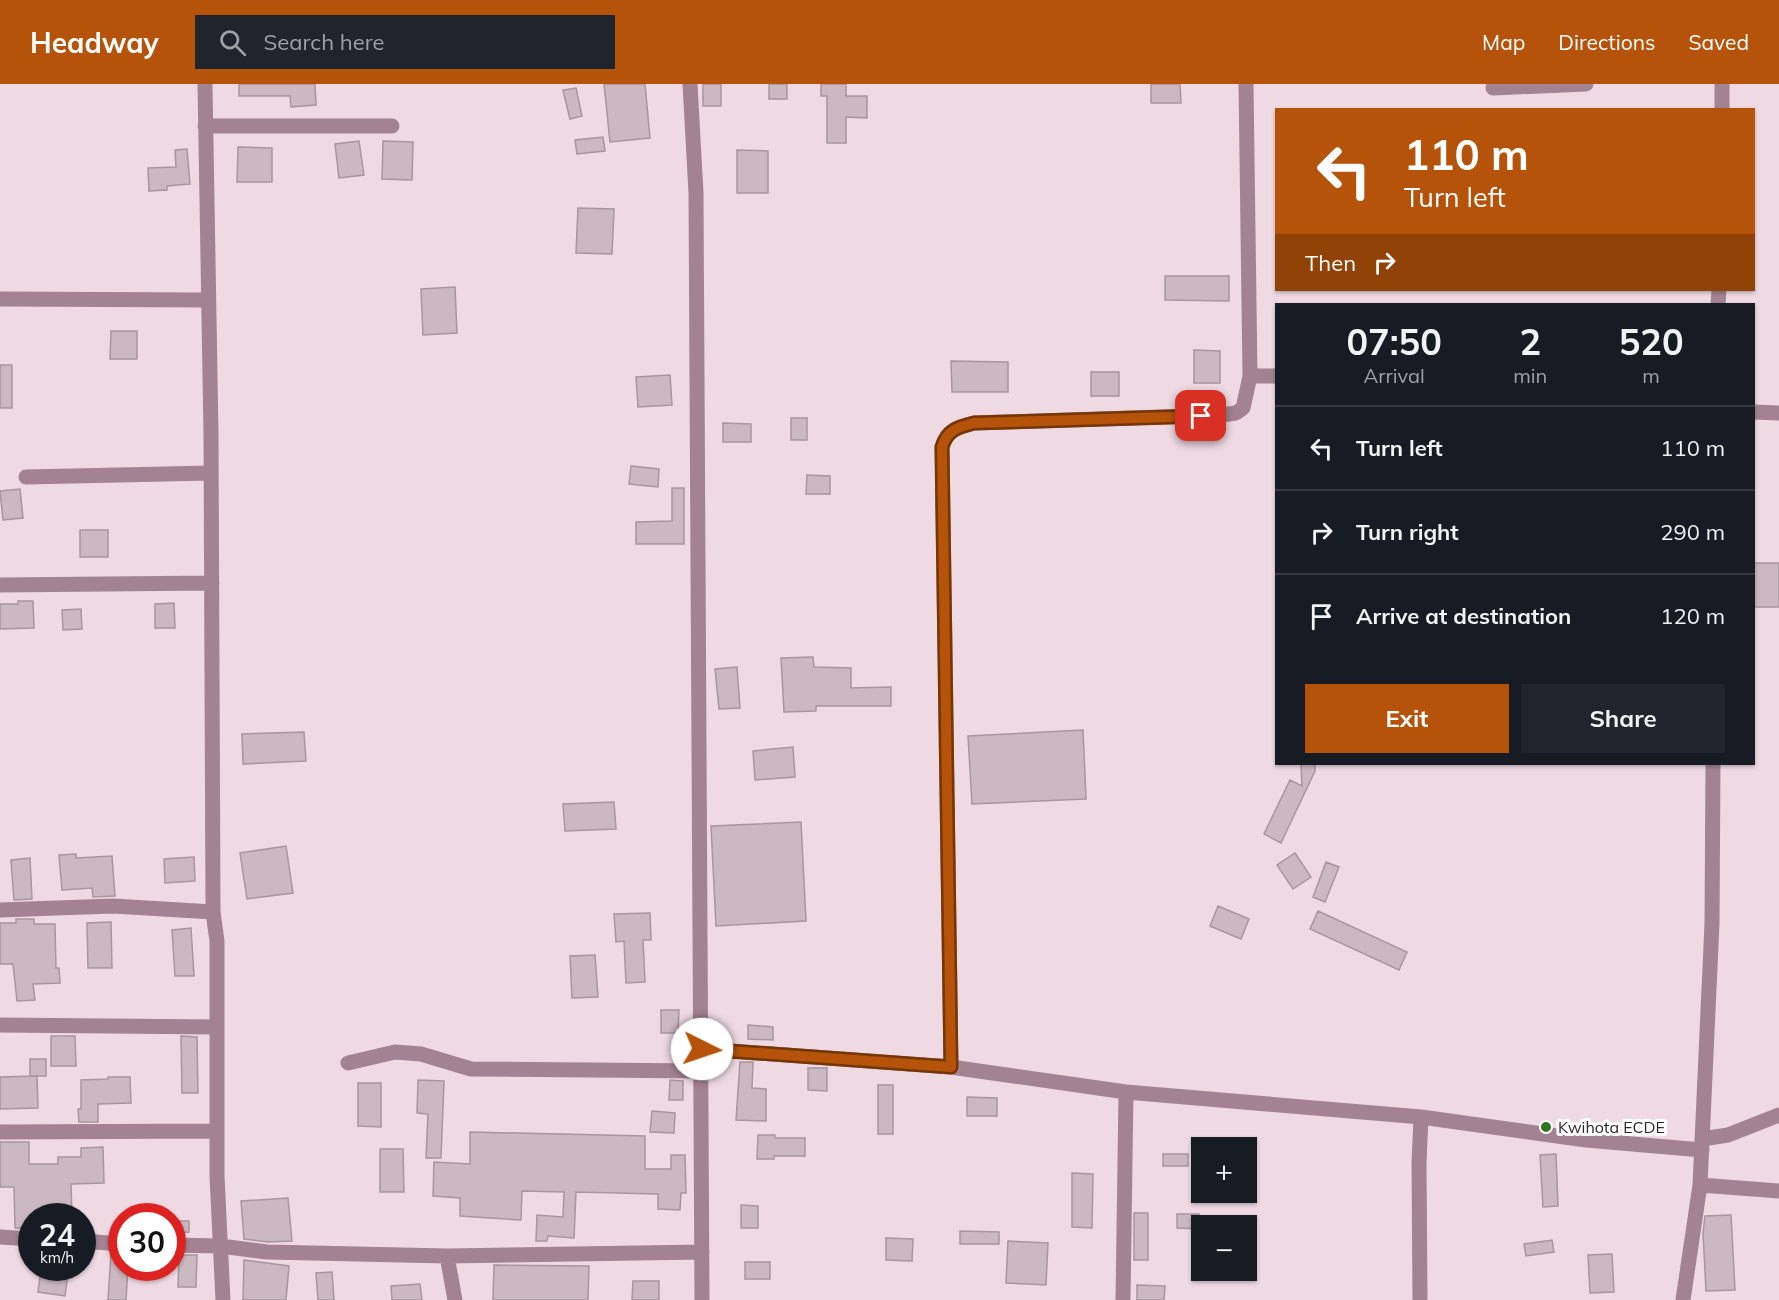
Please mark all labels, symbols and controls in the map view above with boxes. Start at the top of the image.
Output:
search box [195,15,615,69]
text: Headway [30,25,159,60]
icon: search [216,26,249,59]
text: Search here [264,28,385,56]
text: Map [1482,29,1525,55]
text: Directions [1558,29,1655,55]
text: Saved [1688,29,1749,55]
text: 110 m [1404,128,1529,181]
icon: left [1305,132,1383,210]
text: Turn left [1404,180,1506,214]
icon: right [1368,246,1401,279]
text: Then [1305,249,1356,277]
text: 07:50 [1346,319,1442,364]
text: 2 [1519,319,1541,364]
text: 520 [1619,319,1684,364]
text: Arrival [1364,363,1425,388]
text: min [1513,363,1547,388]
text: m [1642,363,1660,388]
pin [1175,390,1226,441]
icon: arrive [1184,399,1217,432]
icon: left [1305,432,1338,465]
text: Turn left [1356,434,1443,462]
text: 110 m [1660,434,1725,462]
icon: right [1305,516,1338,549]
text: Turn right [1356,518,1459,546]
text: 290 m [1660,518,1725,546]
icon: arrive [1305,600,1338,633]
text: Arrive at destination [1356,602,1571,630]
text: 120 m [1660,602,1725,630]
button: Exit [1305,684,1509,753]
button: Share [1521,684,1725,753]
position arrow [670,1017,734,1081]
place label: Kwihota ECDE [1558,1117,1665,1137]
marker: Kwihota ECDE [1539,1120,1553,1134]
map controls [1191,1137,1257,1281]
button: + [1191,1137,1257,1203]
speed limit sign: 30 [108,1203,186,1281]
button: − [1191,1215,1257,1281]
text: 24 [39,1216,75,1254]
text: km/h [40,1248,74,1267]

